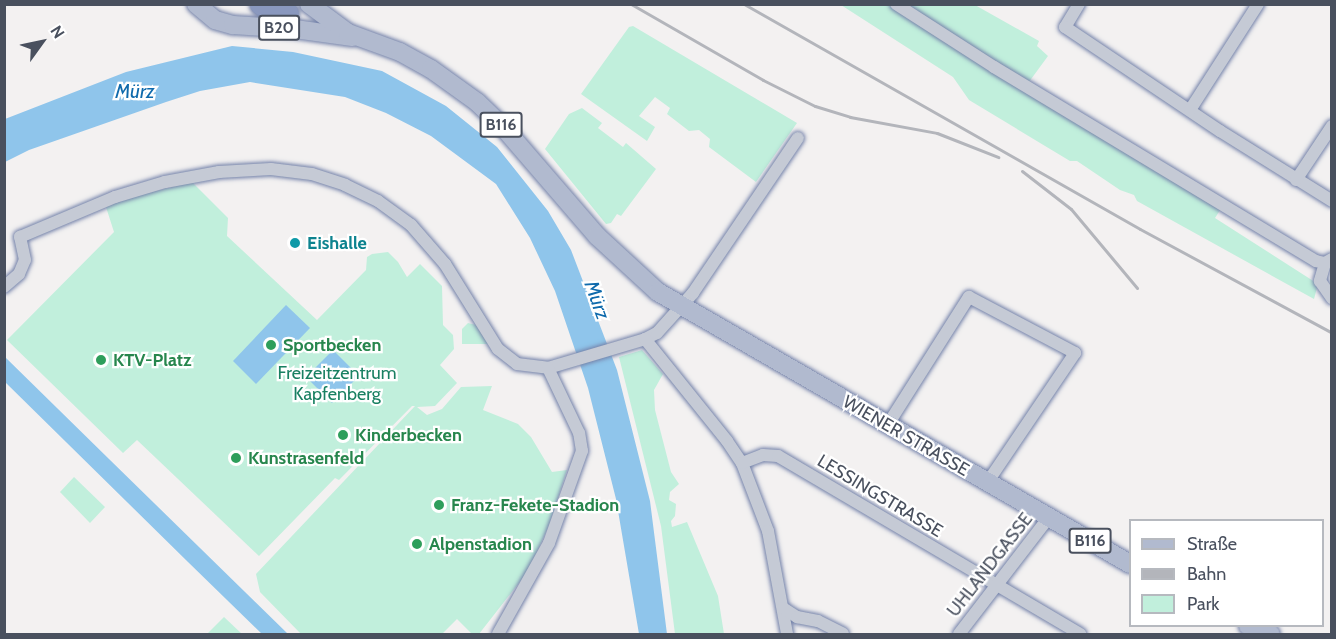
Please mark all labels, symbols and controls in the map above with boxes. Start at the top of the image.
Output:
north arrow [12,12,72,72]
road number: B20 [258,15,300,41]
text: N [46,22,69,42]
water label: Mürz [115,79,155,103]
road number: B116 [478,112,524,138]
place label: Eishalle [307,232,367,254]
marker: Eishalle [288,236,302,250]
water label: Mürz [579,277,615,323]
place label: Sportbecken [283,334,381,356]
marker: Sportbecken [264,338,278,352]
place label: KTV-Platz [113,349,191,371]
marker: KTV-Platz [94,353,108,367]
park label: Freizeitzentrum Kapfenberg [278,363,396,406]
street label: WIENER STRASSE [839,391,973,481]
place label: Kinderbecken [355,424,462,446]
marker: Kinderbecken [336,428,350,442]
place label: Kunstrasenfeld [248,447,364,469]
street label: LESSINGSTRASSE [813,450,947,542]
marker: Kunstrasenfeld [229,451,243,465]
place label: Franz-Fekete-Stadion [451,494,619,516]
marker: Franz-Fekete-Stadion [432,498,446,512]
street label: UHLANDGASSE [943,509,1037,621]
legend [1129,519,1324,627]
road number: B116 [1068,528,1112,554]
place label: Alpenstadion [429,533,532,555]
text: Straße [1187,533,1237,555]
marker: Alpenstadion [410,537,424,551]
text: Bahn [1187,563,1226,585]
text: Park [1187,593,1219,615]

